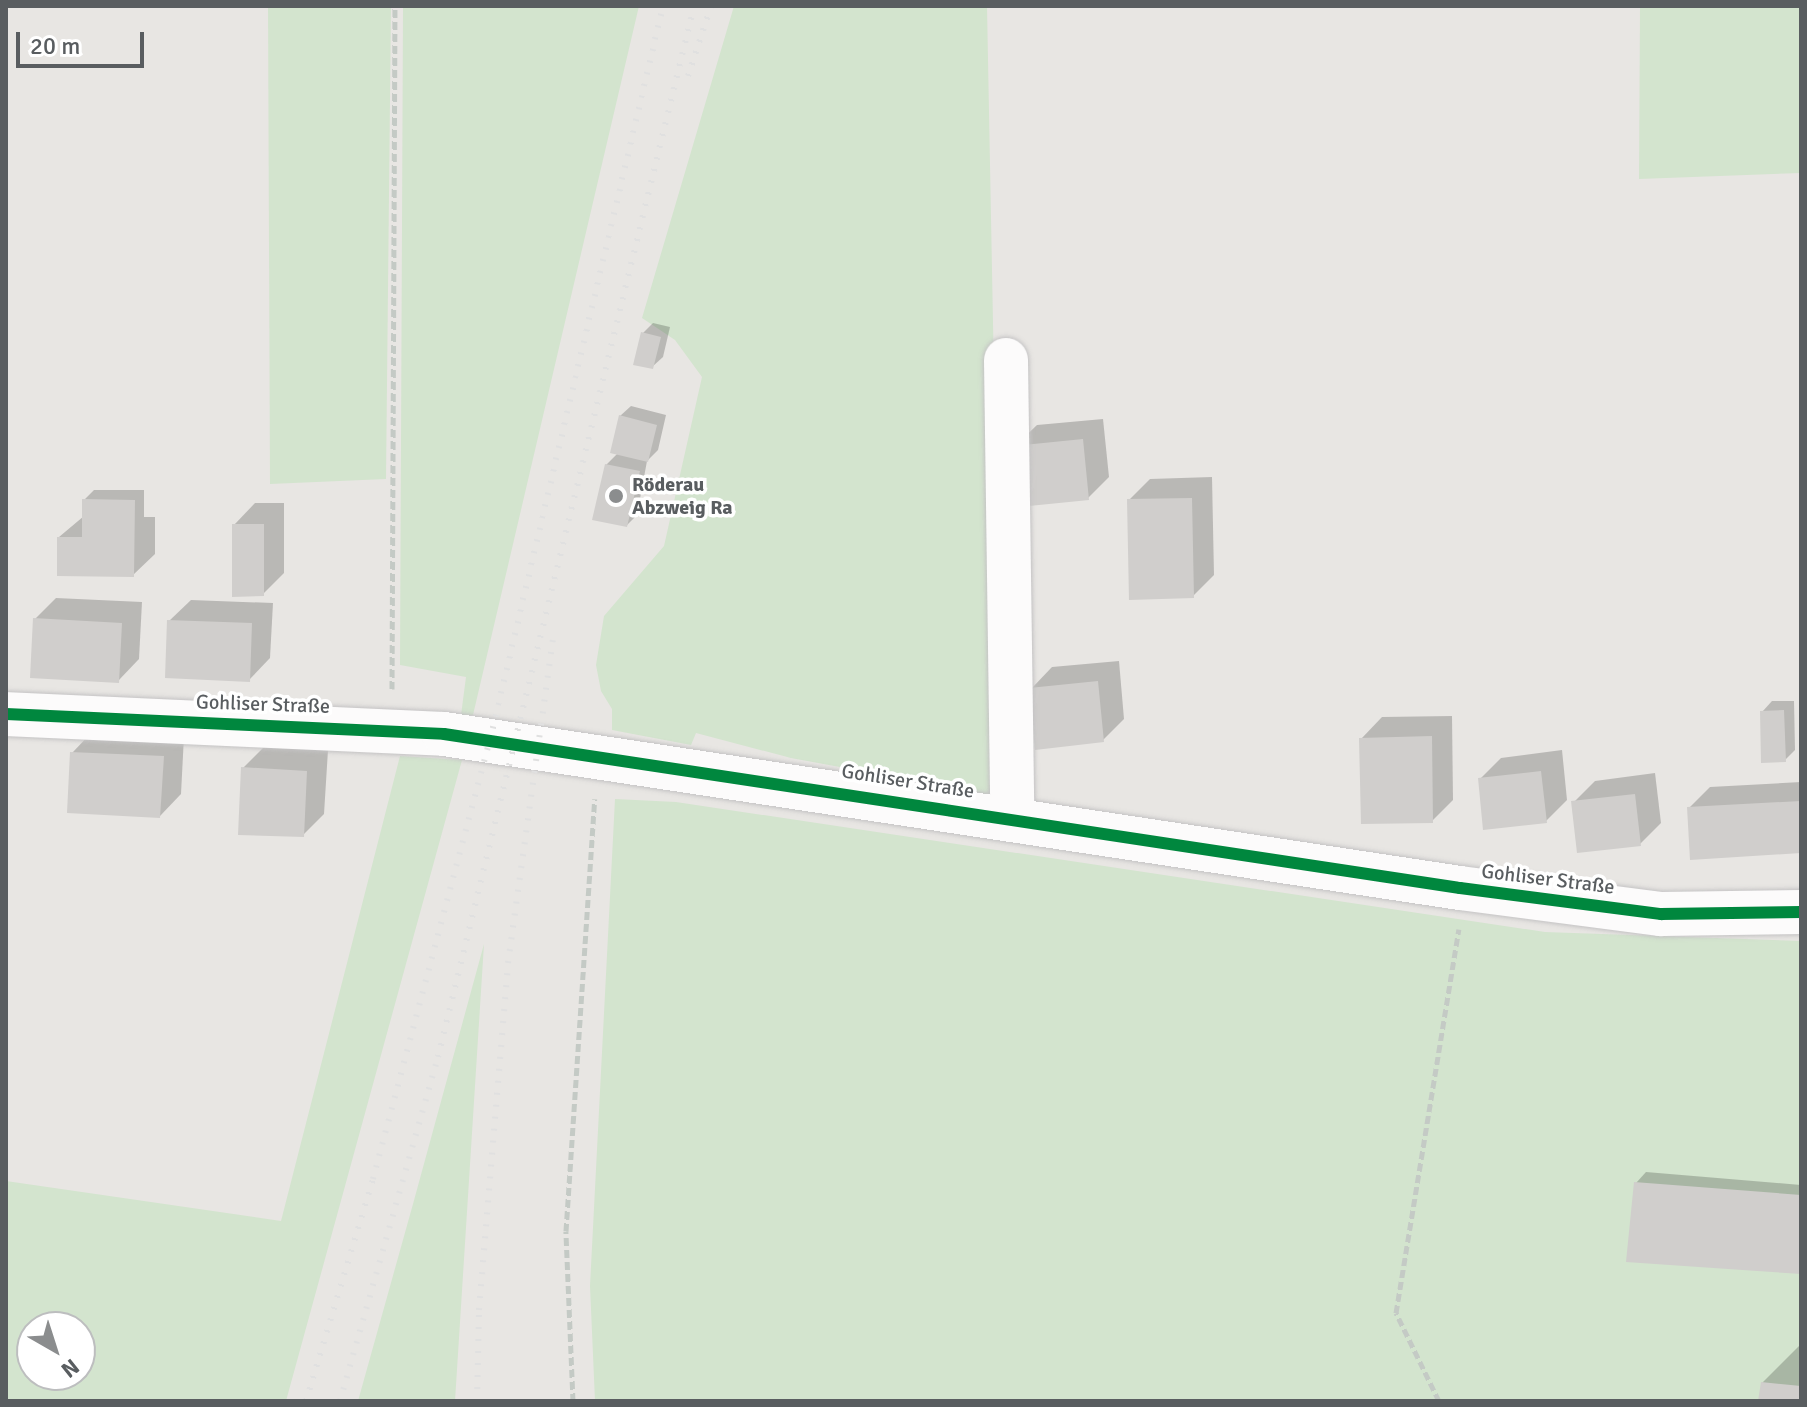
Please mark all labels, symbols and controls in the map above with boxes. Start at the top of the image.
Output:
scale bar [20,16,148,66]
text: 20 m [30,31,80,61]
place label: Röderau Abzweig Ra [632,472,733,519]
marker: Röderau Abzweig Ra [607,487,625,505]
street label: Gohliser Straße [196,690,330,718]
street label: Gohliser Straße [840,759,976,803]
street label: Gohliser Straße [1480,859,1616,899]
north arrow [16,1311,96,1391]
text: N [56,1353,85,1384]

